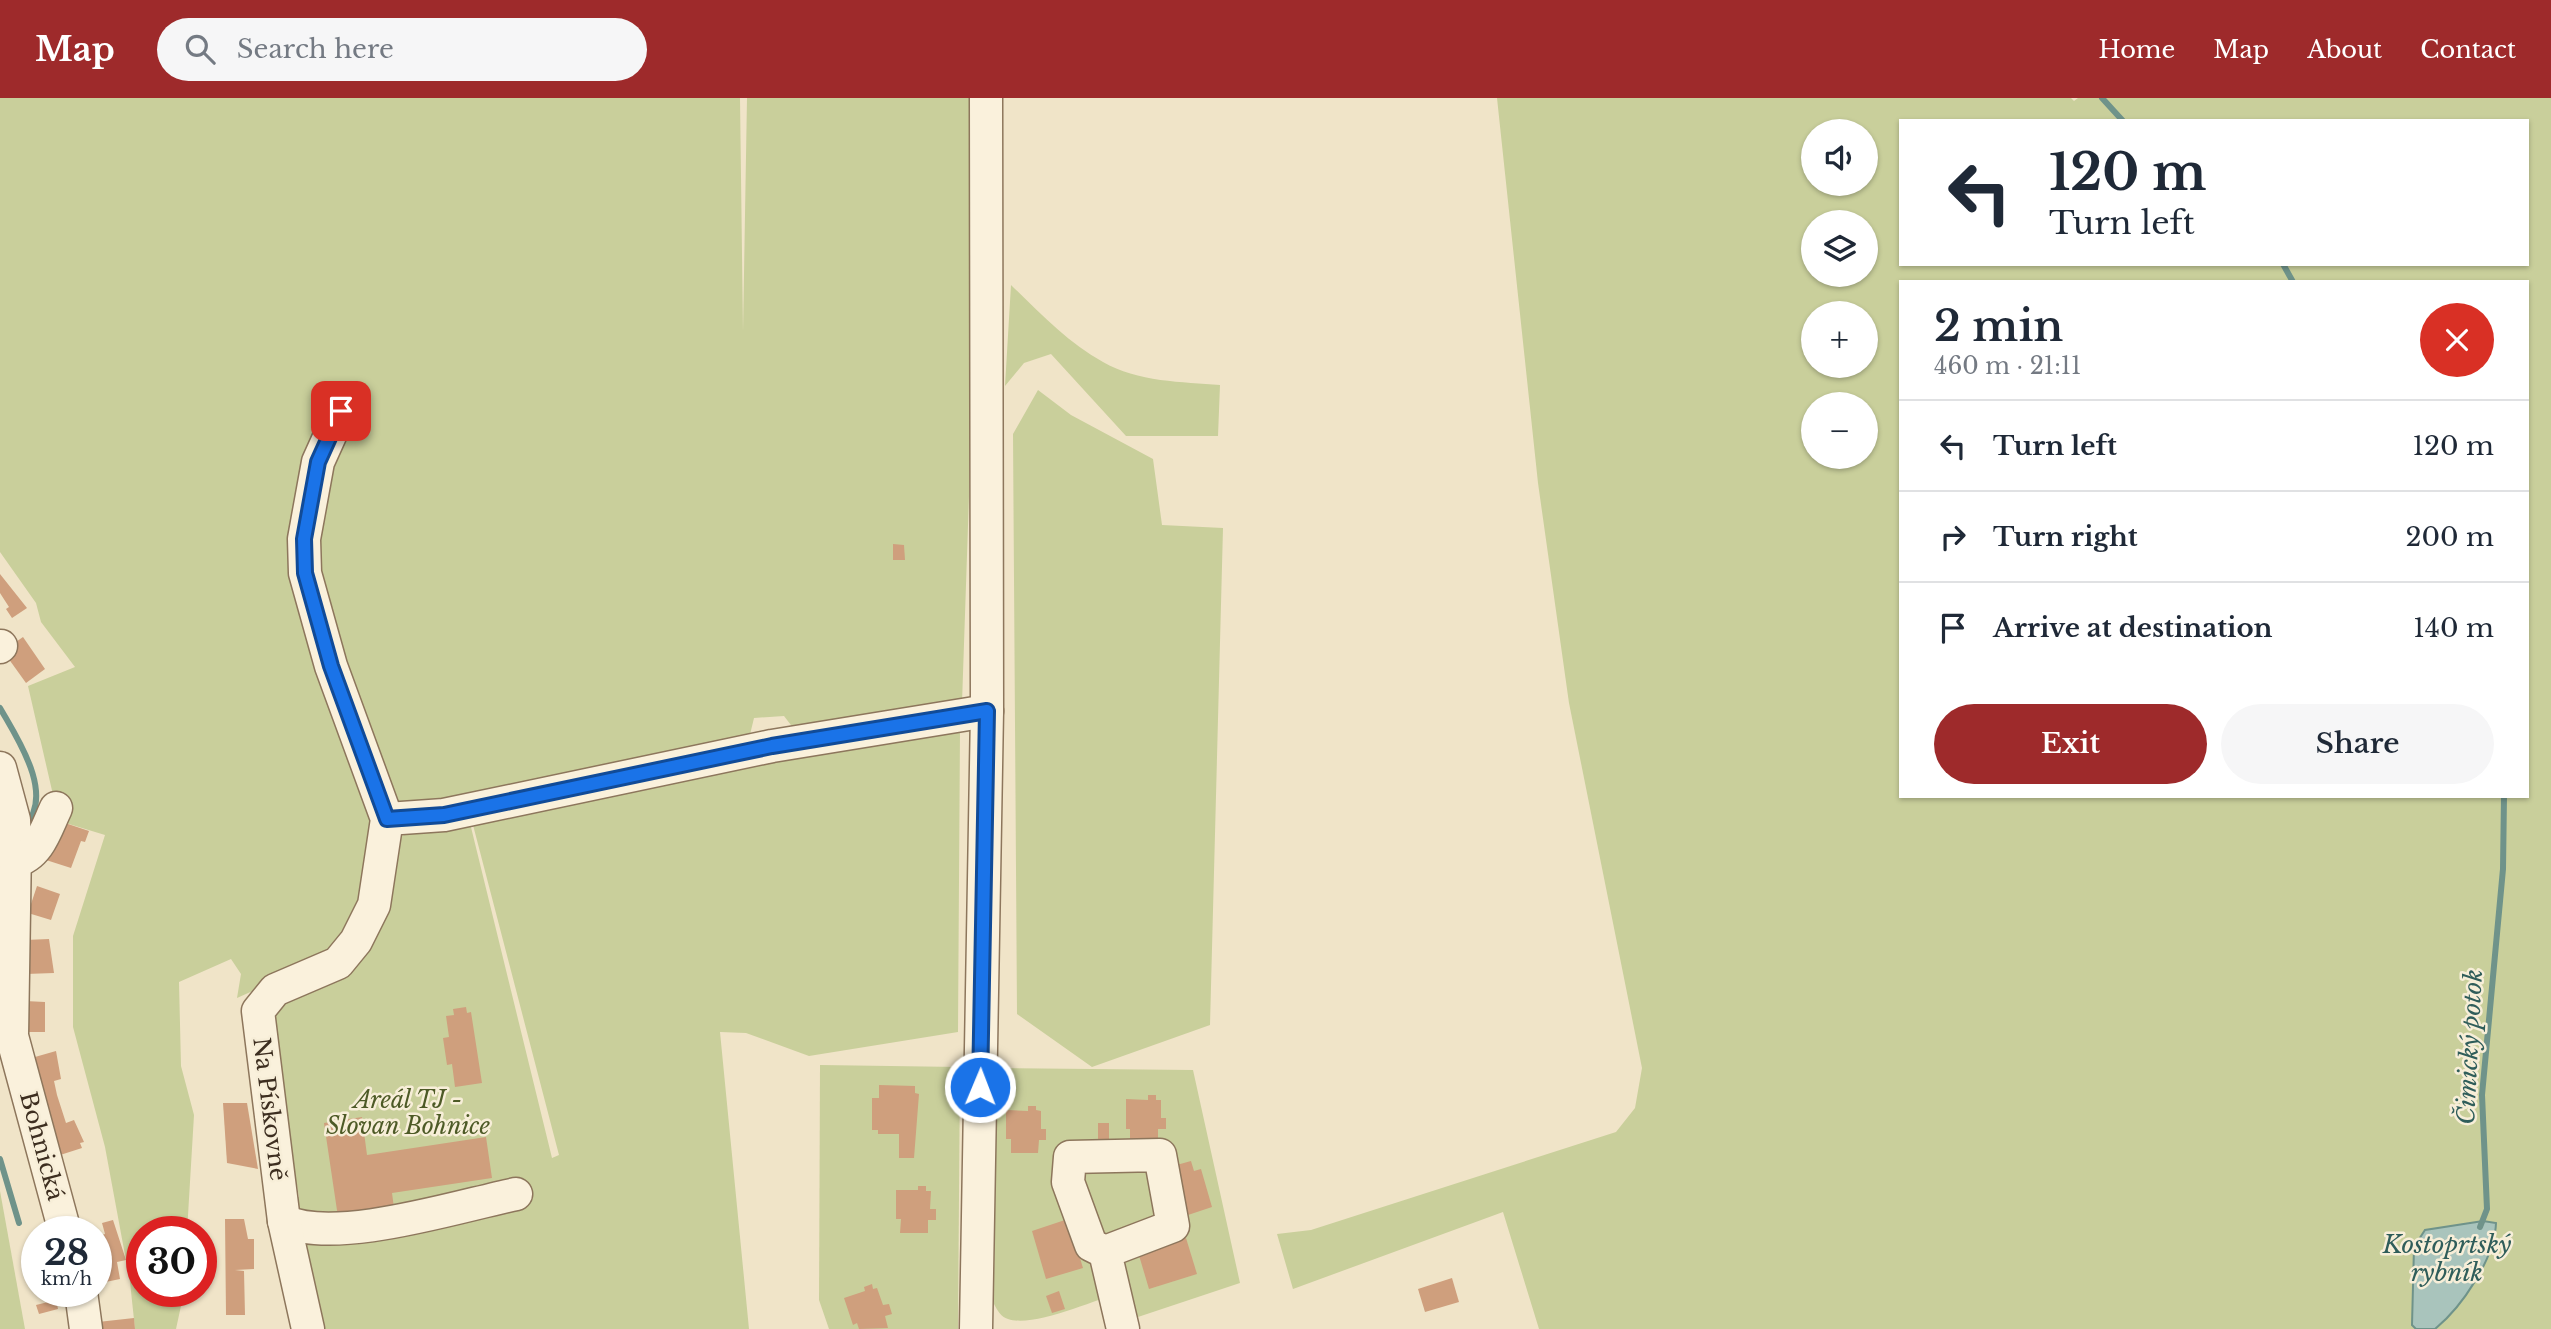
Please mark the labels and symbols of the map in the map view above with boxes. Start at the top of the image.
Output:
pin [311,381,371,441]
water label: Čimický potok [2450,969,2488,1125]
street label: Na Pískovně [247,1036,293,1182]
position arrow [943,1050,1017,1124]
park label: Areál TJ - Slovan Bohnice [326,1086,490,1140]
street label: Bohnická [14,1089,70,1204]
speed limit sign: 30 [126,1216,217,1307]
water label: Kostoprtský rybník [2382,1230,2512,1287]

